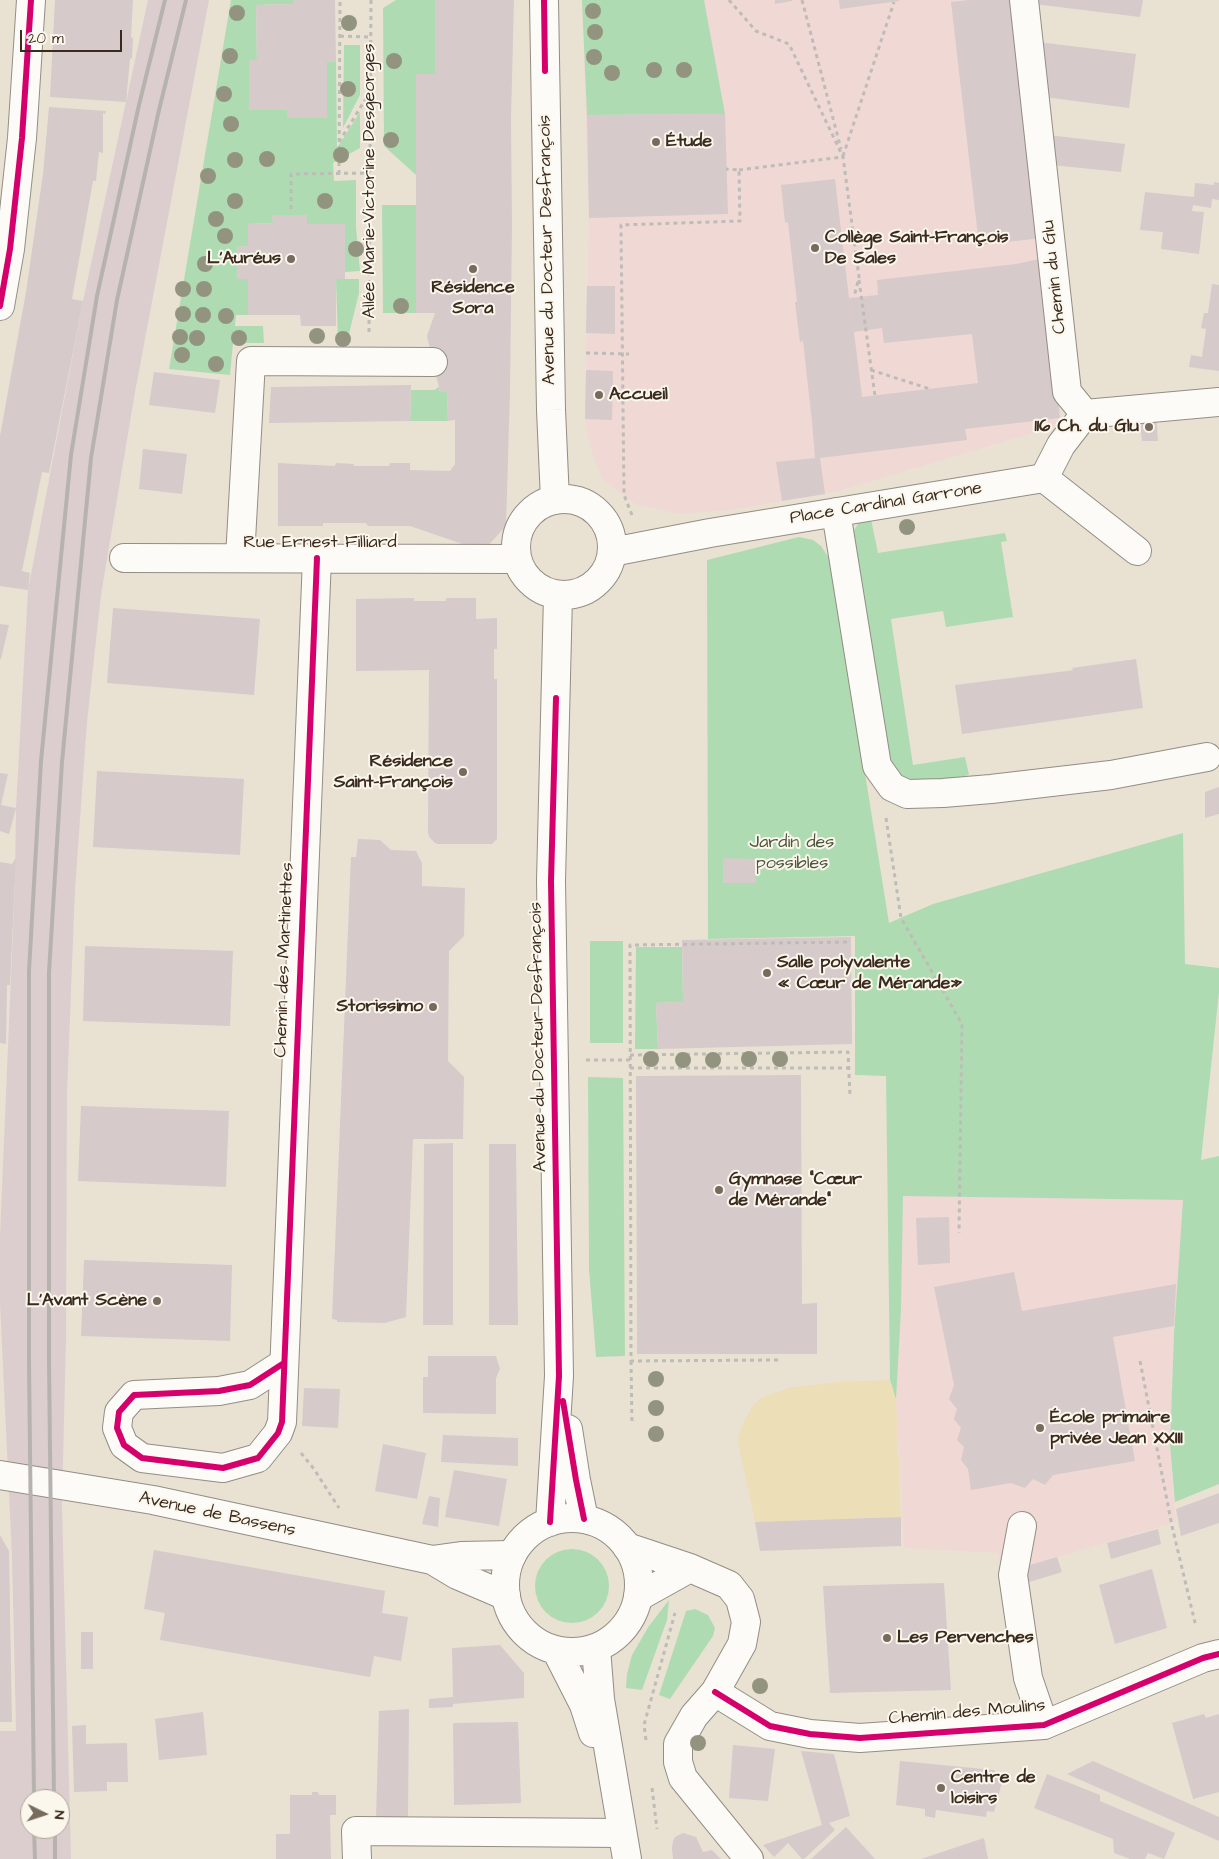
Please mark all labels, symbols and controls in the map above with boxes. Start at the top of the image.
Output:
scale bar [22,20,125,52]
text: 20 m [28,28,64,49]
street label: Allée Marie-Victorine Desgeorges [359,44,381,318]
street label: Avenue du Docteur Desfrançois [535,115,561,385]
place label: Étude [666,131,712,153]
marker: Étude [650,136,662,148]
street label: Chemin du Glu [1038,219,1072,335]
place label: Collège Saint-François De Sales [825,227,1009,270]
marker: Collège Saint-François De Sales [809,242,821,254]
place label: L'Auréus [207,248,281,270]
marker: L'Auréus [285,253,297,265]
marker: Résidence Sora [467,263,479,275]
place label: Résidence Sora [431,277,515,320]
place label: Accueil [609,384,668,406]
marker: Accueil [593,389,605,401]
place label: 116 Ch. du Glu [1034,416,1139,438]
marker: 116 Ch. du Glu [1143,421,1155,433]
street label: Place Cardinal Garrone [788,478,984,530]
street label: Rue Ernest Filliard [243,532,397,554]
place label: Résidence Saint-François [334,751,453,794]
marker: Résidence Saint-François [457,766,469,778]
park label: Jardin des possibles [750,832,834,874]
street label: Chemin des Martinettes [271,862,299,1058]
street label: Avenue du Docteur Desfrançois [526,902,552,1172]
place label: Salle polyvalente « Cœur de Mérande» [777,952,962,994]
marker: Salle polyvalente « Cœur de Mérande» [761,967,773,979]
place label: Storissimo [336,996,423,1018]
marker: Storissimo [427,1001,439,1013]
place label: Gymnase "Cœur de Mérande" [729,1169,862,1212]
marker: Gymnase "Cœur de Mérande" [713,1184,725,1196]
place label: L'Avant Scène [27,1290,147,1312]
marker: L'Avant Scène [151,1295,163,1307]
place label: École primaire privée Jean XXIII [1050,1407,1183,1450]
marker: École primaire privée Jean XXIII [1034,1422,1046,1434]
street label: Avenue de Bassens [137,1488,297,1542]
place label: Les Pervenches [897,1627,1034,1649]
marker: Les Pervenches [881,1632,893,1644]
street label: Chemin des Moulins [888,1695,1046,1731]
place label: Centre de loisirs [951,1767,1036,1810]
marker: Centre de loisirs [935,1782,947,1794]
north arrow [20,1789,70,1839]
text: N [49,1810,69,1820]

